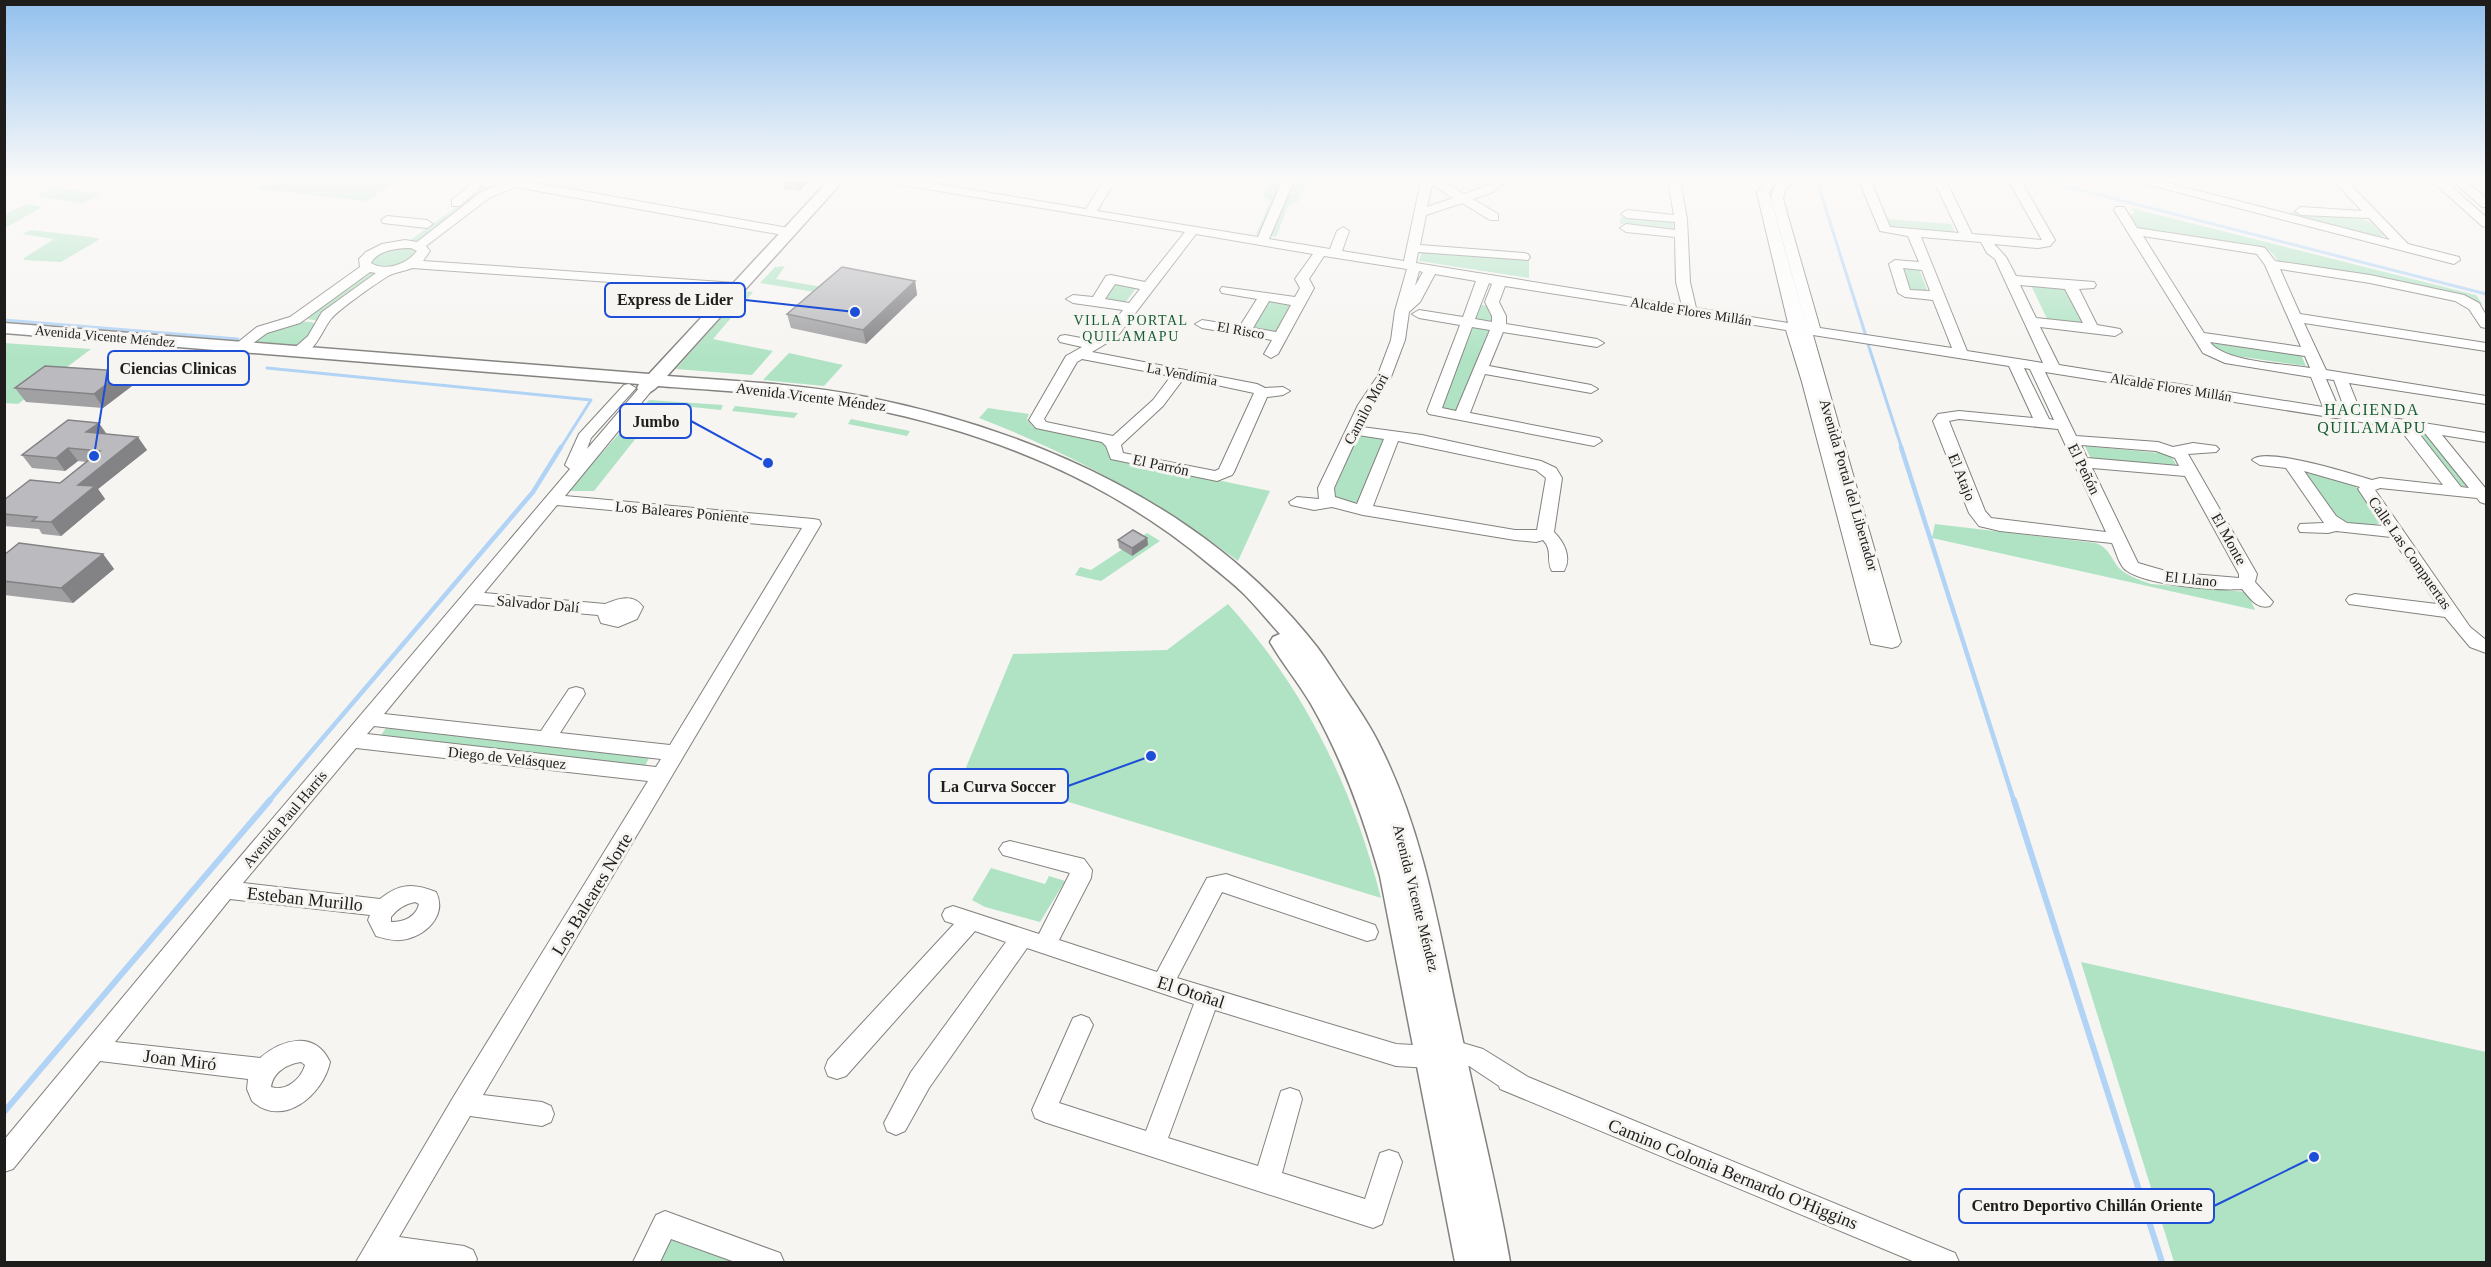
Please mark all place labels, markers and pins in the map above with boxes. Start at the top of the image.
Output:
callout: Express de Lider [605,283,745,317]
callout: Ciencias Clinicas [108,351,249,385]
callout: Jumbo [620,404,691,438]
callout: La Curva Soccer [929,769,1068,803]
callout: Centro Deportivo Chillán Oriente [1959,1189,2214,1223]

